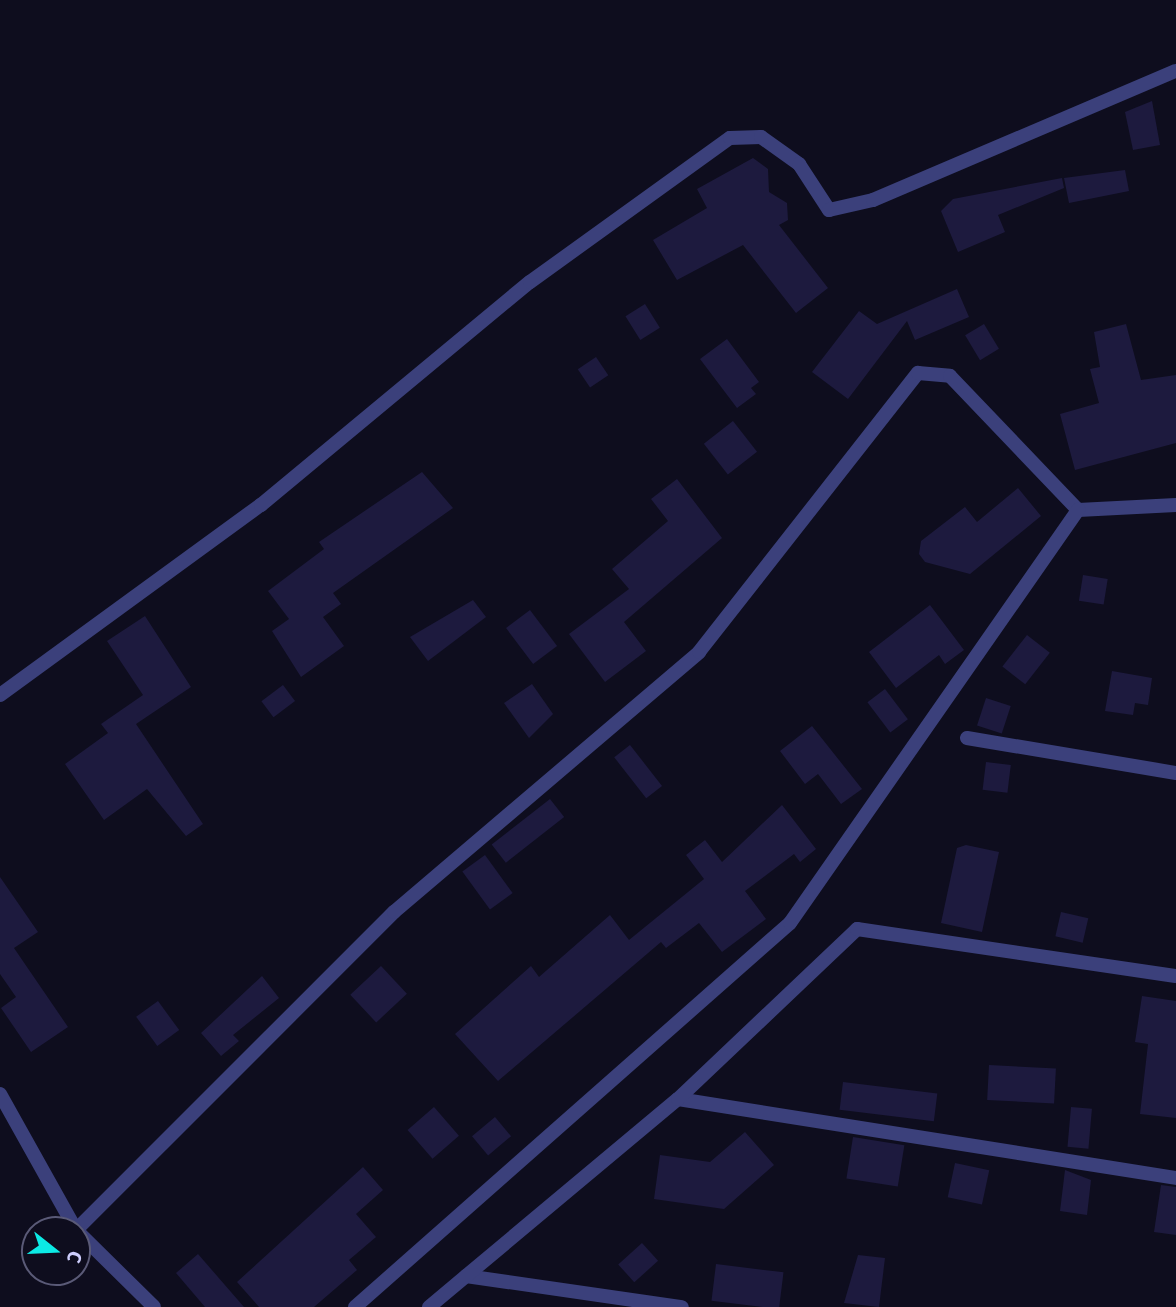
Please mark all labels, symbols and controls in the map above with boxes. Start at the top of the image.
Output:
north arrow [21,1216,91,1286]
text: С [62,1248,87,1266]

